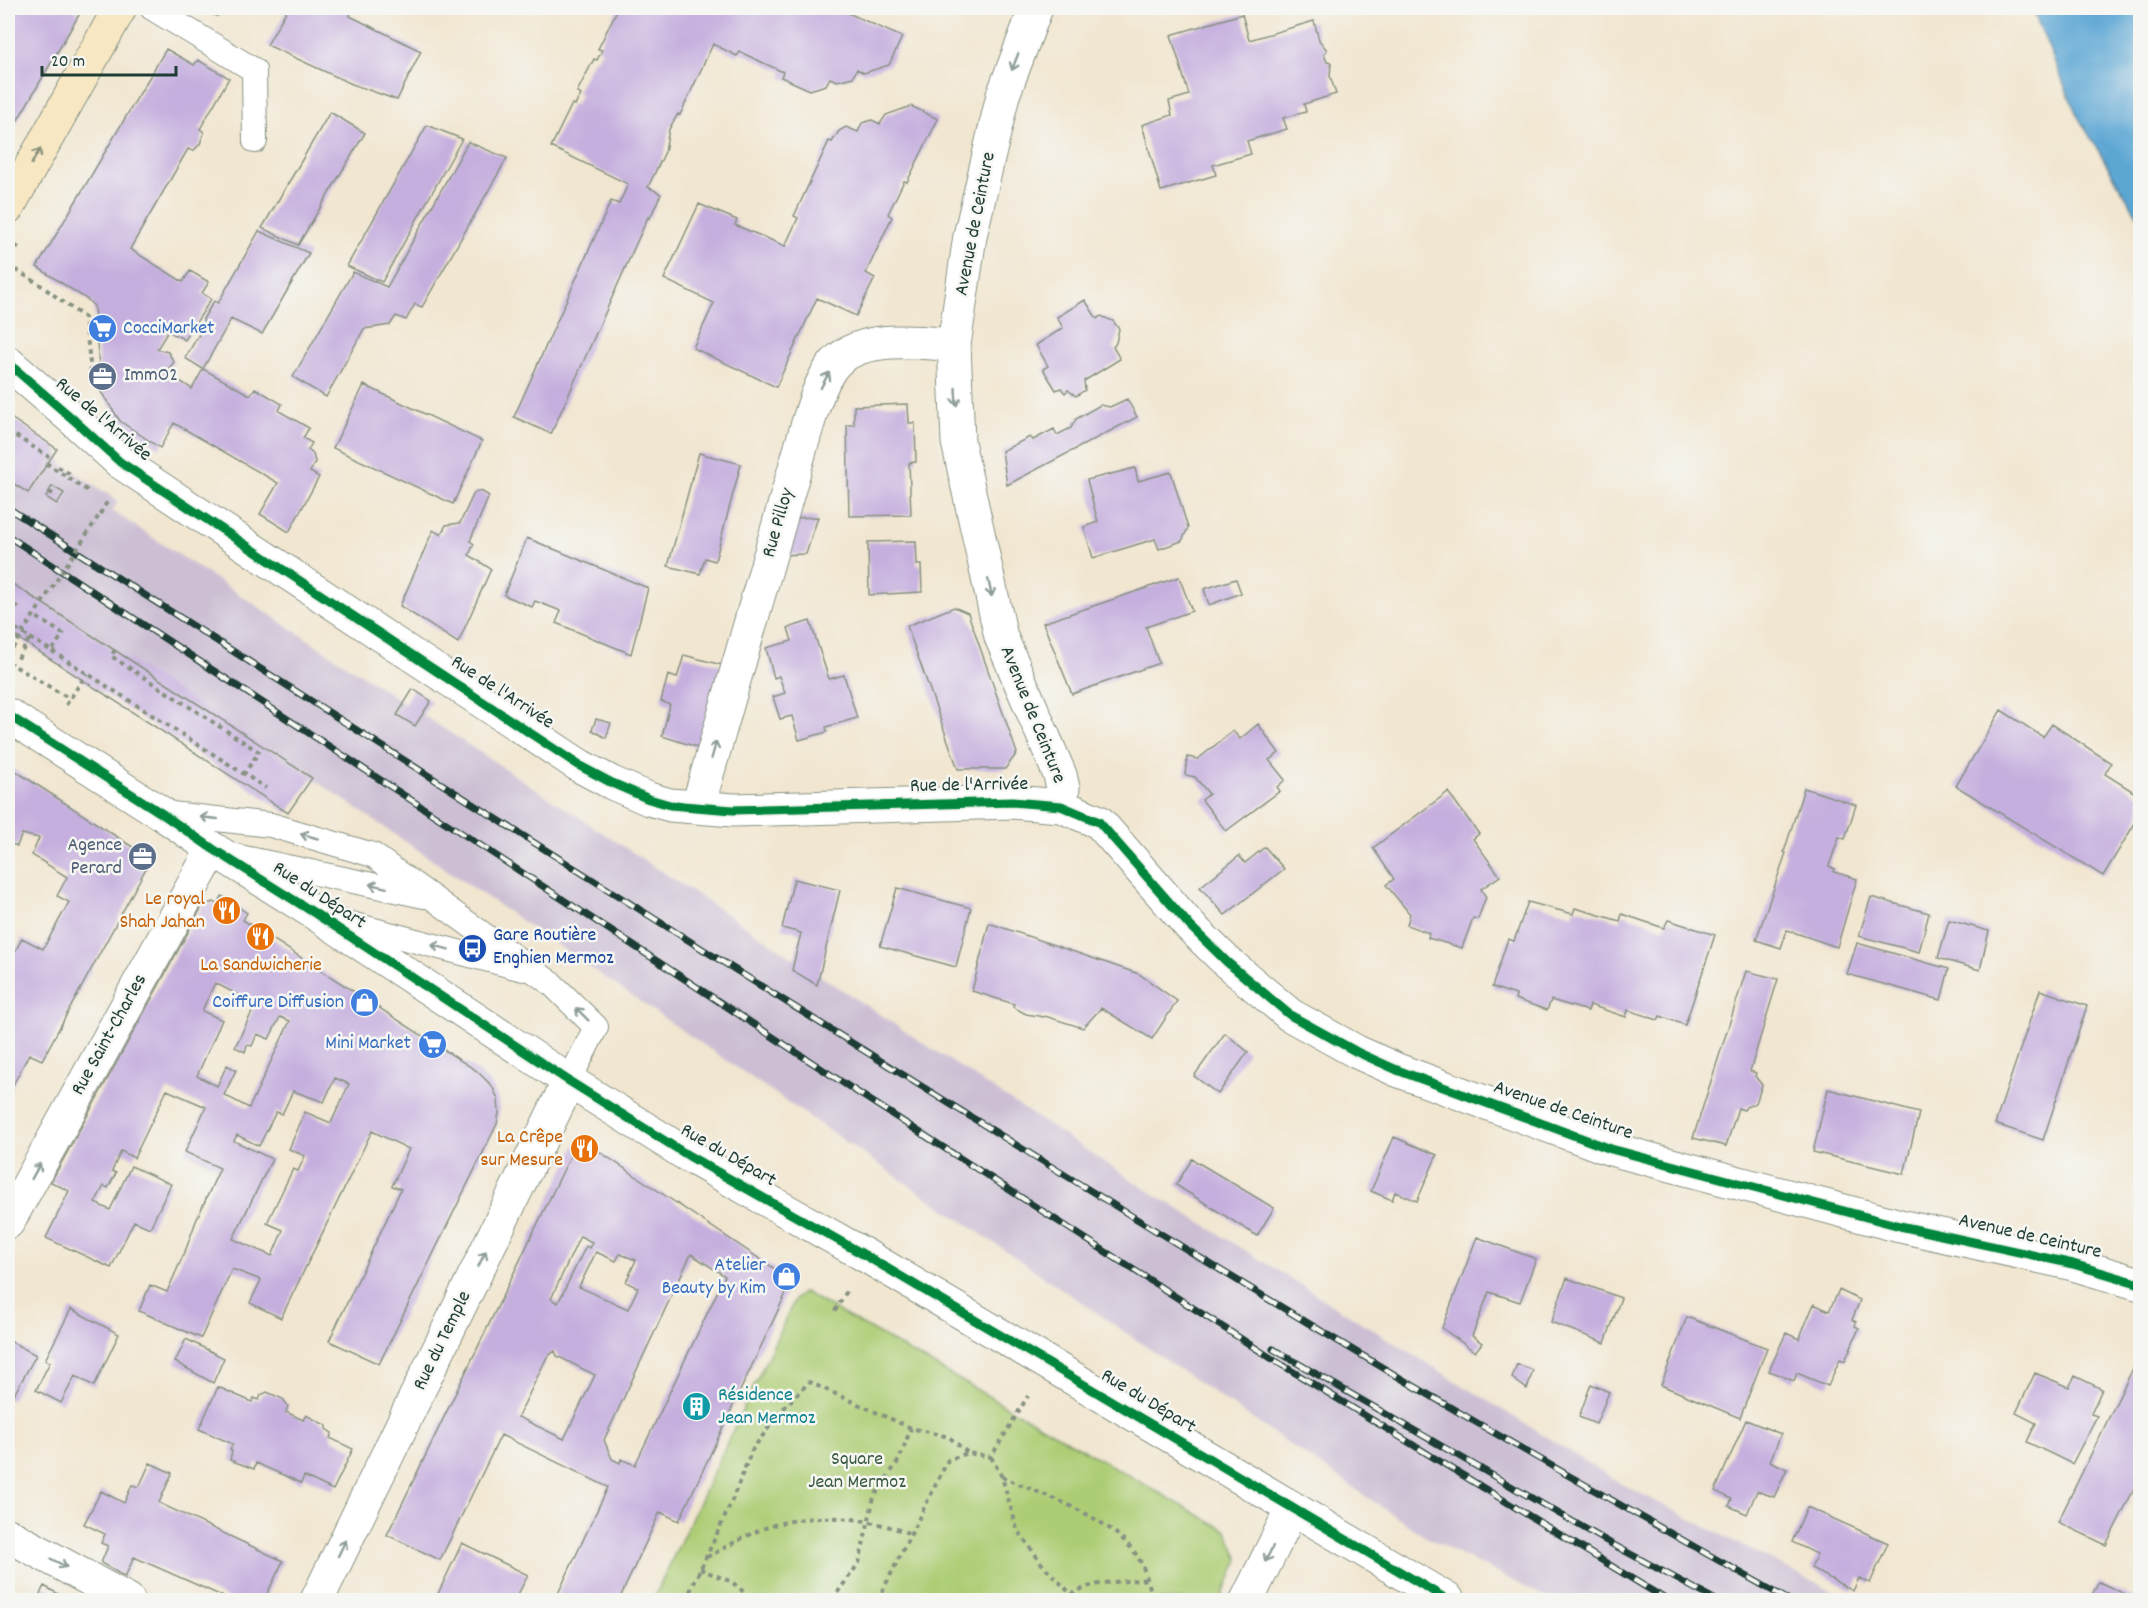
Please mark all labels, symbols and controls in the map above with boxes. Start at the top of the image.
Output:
scale bar [42,39,176,77]
text: 20 m [51,50,85,75]
one-way arrow [1009,52,1020,71]
one-way arrow [30,148,42,165]
street label: Avenue de Ceinture [948,150,1004,298]
supermarket icon: CocciMarket [86,313,118,345]
place label: CocciMarket [123,315,214,343]
office icon: ImmO2 [87,360,119,392]
place label: ImmO2 [124,362,178,390]
street label: Rue de l'Arrivée [49,371,157,469]
one-way arrow [819,372,831,390]
one-way arrow [951,386,962,406]
street label: Rue Pilloy [756,484,802,561]
one-way arrow [985,579,997,598]
street label: Avenue de Ceinture [992,642,1072,788]
street label: Rue de l'Arrivée [445,649,559,737]
one-way arrow [709,741,720,760]
street label: Rue de l'Arrivée [910,771,1029,801]
one-way arrow [199,812,219,823]
one-way arrow [300,829,319,841]
place label: Agence Perard [67,832,122,883]
office icon: Agence Perard [127,841,159,873]
street label: Rue du Départ [267,855,371,937]
one-way arrow [368,880,388,891]
place label: Le royal Shah Jahan [119,886,205,937]
restaurant icon: Le royal Shah Jahan [210,895,242,927]
restaurant icon: La Sandwicherie [245,920,277,952]
place label: Gare Routière Enghien Mermoz [493,922,614,973]
bus stop icon: Gare Routière Enghien Mermoz [456,932,488,964]
one-way arrow [431,941,450,952]
place label: La Sandwicherie [200,952,322,980]
street label: Rue Saint-Charles [65,969,155,1101]
shop icon: Coiffure Diffusion [349,987,381,1019]
place label: Coiffure Diffusion [212,989,344,1017]
one-way arrow [574,1006,589,1021]
supermarket icon: Mini Market [416,1028,448,1060]
place label: Mini Market [325,1030,411,1058]
street label: Avenue de Ceinture [1489,1074,1637,1148]
street label: Rue du Départ [675,1117,781,1195]
place label: La Crêpe sur Mesure [480,1124,563,1175]
restaurant icon: La Crêpe sur Mesure [568,1133,600,1165]
one-way arrow [31,1162,42,1180]
street label: Avenue de Ceinture [1956,1207,2104,1267]
one-way arrow [477,1251,489,1269]
place label: Atelier Beauty by Kim [662,1252,767,1303]
shop icon: Atelier Beauty by Kim [771,1261,803,1293]
street label: Rue du Temple [407,1286,479,1396]
street label: Rue du Départ [1095,1363,1201,1441]
place label: Résidence Jean Mermoz [718,1382,816,1433]
building icon: Résidence Jean Mermoz [681,1391,713,1423]
park label: Square Jean Mermoz [808,1446,906,1497]
one-way arrow [337,1539,349,1557]
one-way arrow [1262,1545,1274,1563]
one-way arrow [50,1557,67,1569]

